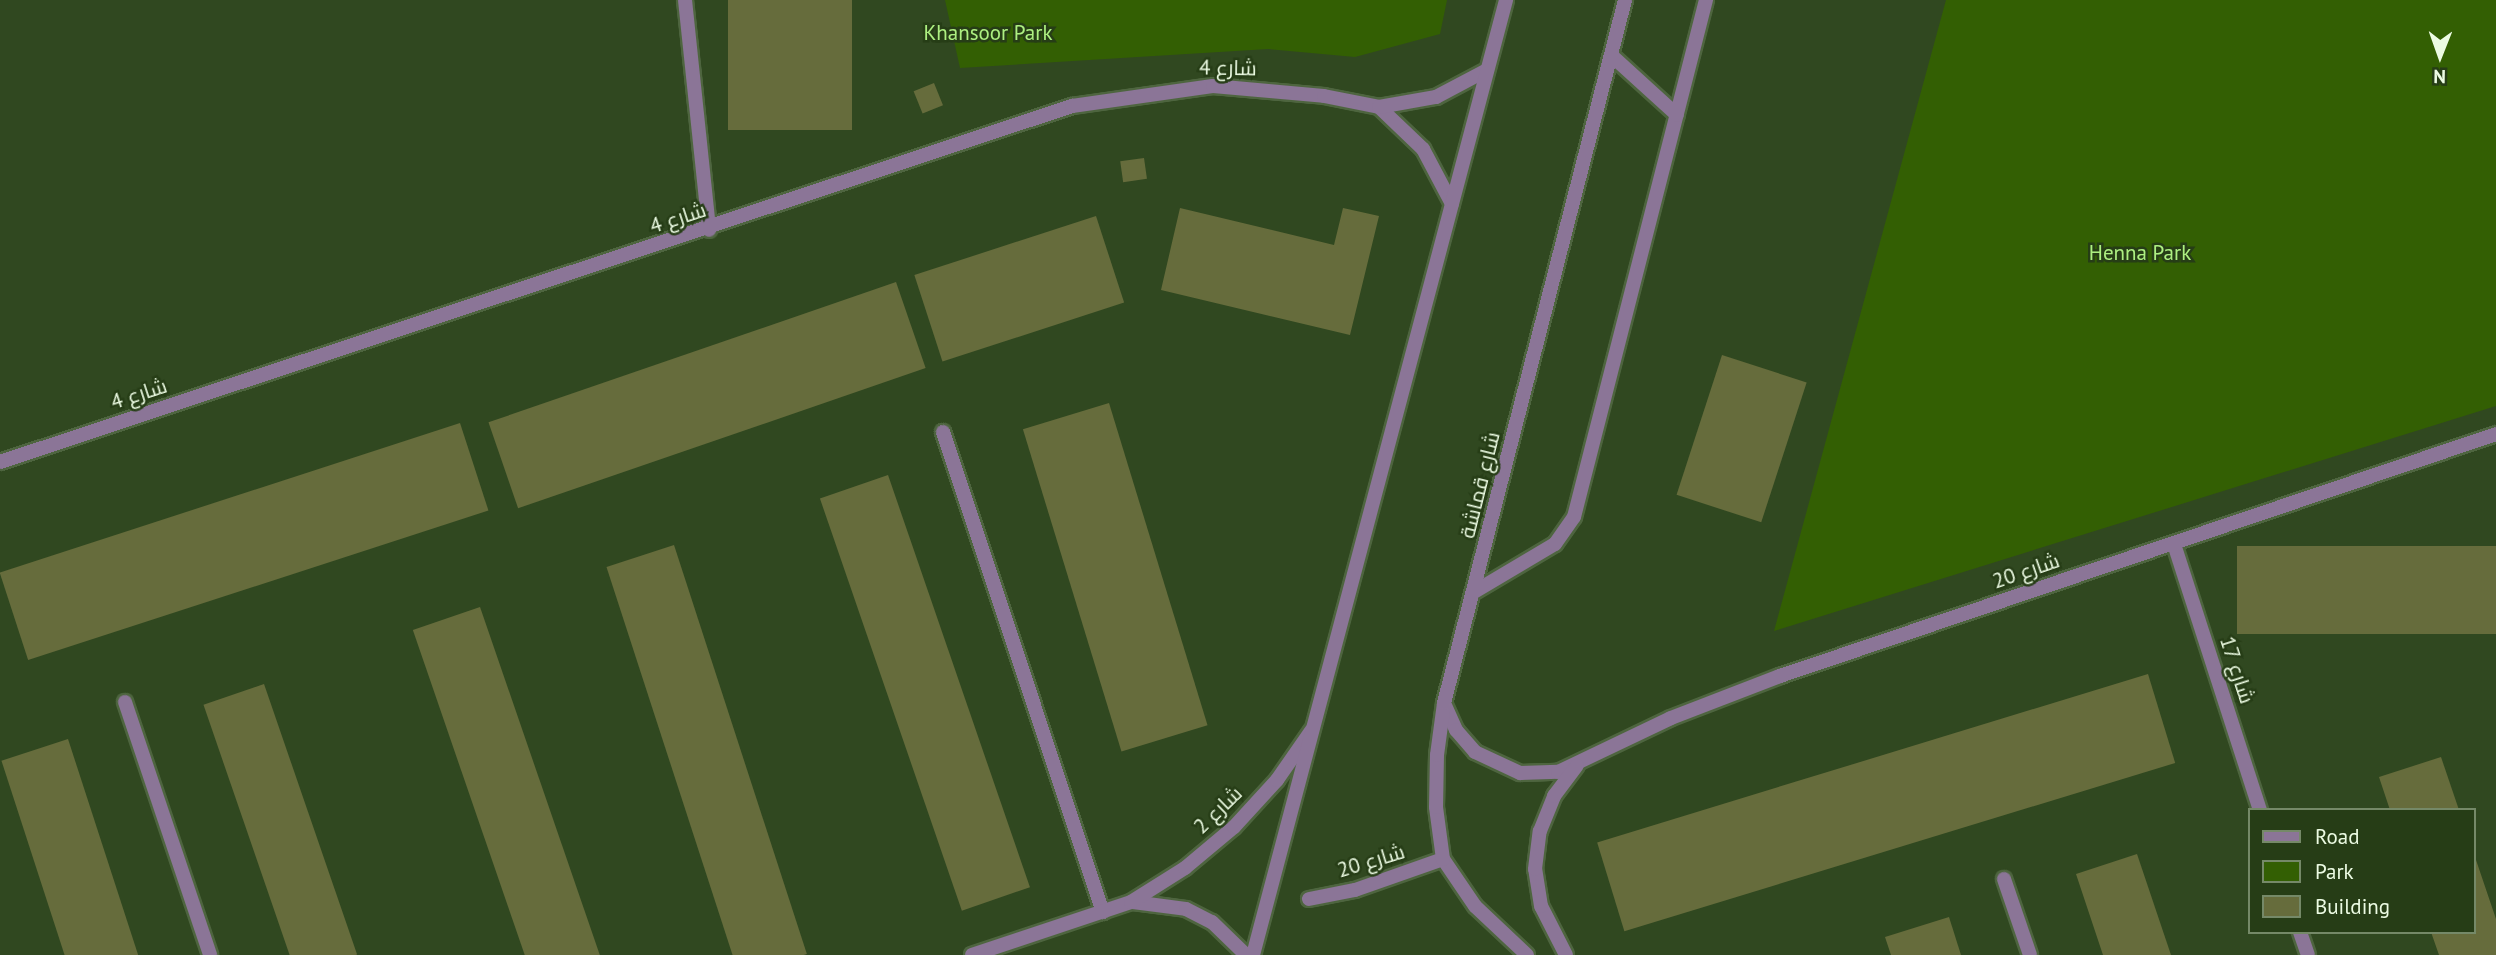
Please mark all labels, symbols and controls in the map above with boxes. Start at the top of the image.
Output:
park label: Khansoor Park [924,20,1052,46]
north arrow [2405,21,2475,91]
street label: شارع 4 [1199,55,1257,81]
text: N [2433,65,2446,89]
street label: شارع 4 [647,197,709,239]
park label: Henna Park [2089,240,2191,266]
street label: شارع 4 [108,373,170,415]
street label: شارع قماشة [1455,429,1505,541]
street label: شارع 20 [1989,548,2063,594]
street label: شارع 17 [2214,633,2260,707]
street label: شارع 2 [1188,781,1248,839]
legend [2248,808,2475,934]
text: Road [2315,823,2359,850]
street label: شارع 20 [1334,839,1408,883]
text: Park [2315,858,2354,885]
text: Building [2315,893,2390,920]

